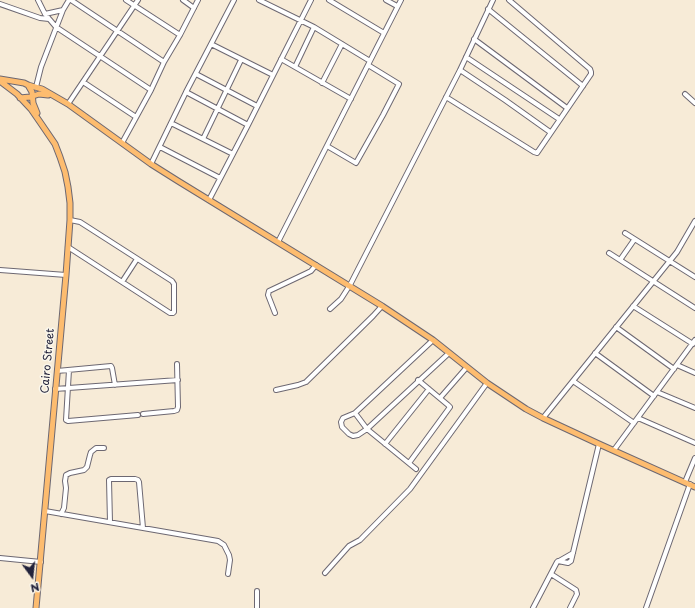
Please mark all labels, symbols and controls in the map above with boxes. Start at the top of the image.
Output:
street label: Cairo Street [39,328,57,394]
north arrow [12,556,52,596]
text: N [29,579,42,597]

